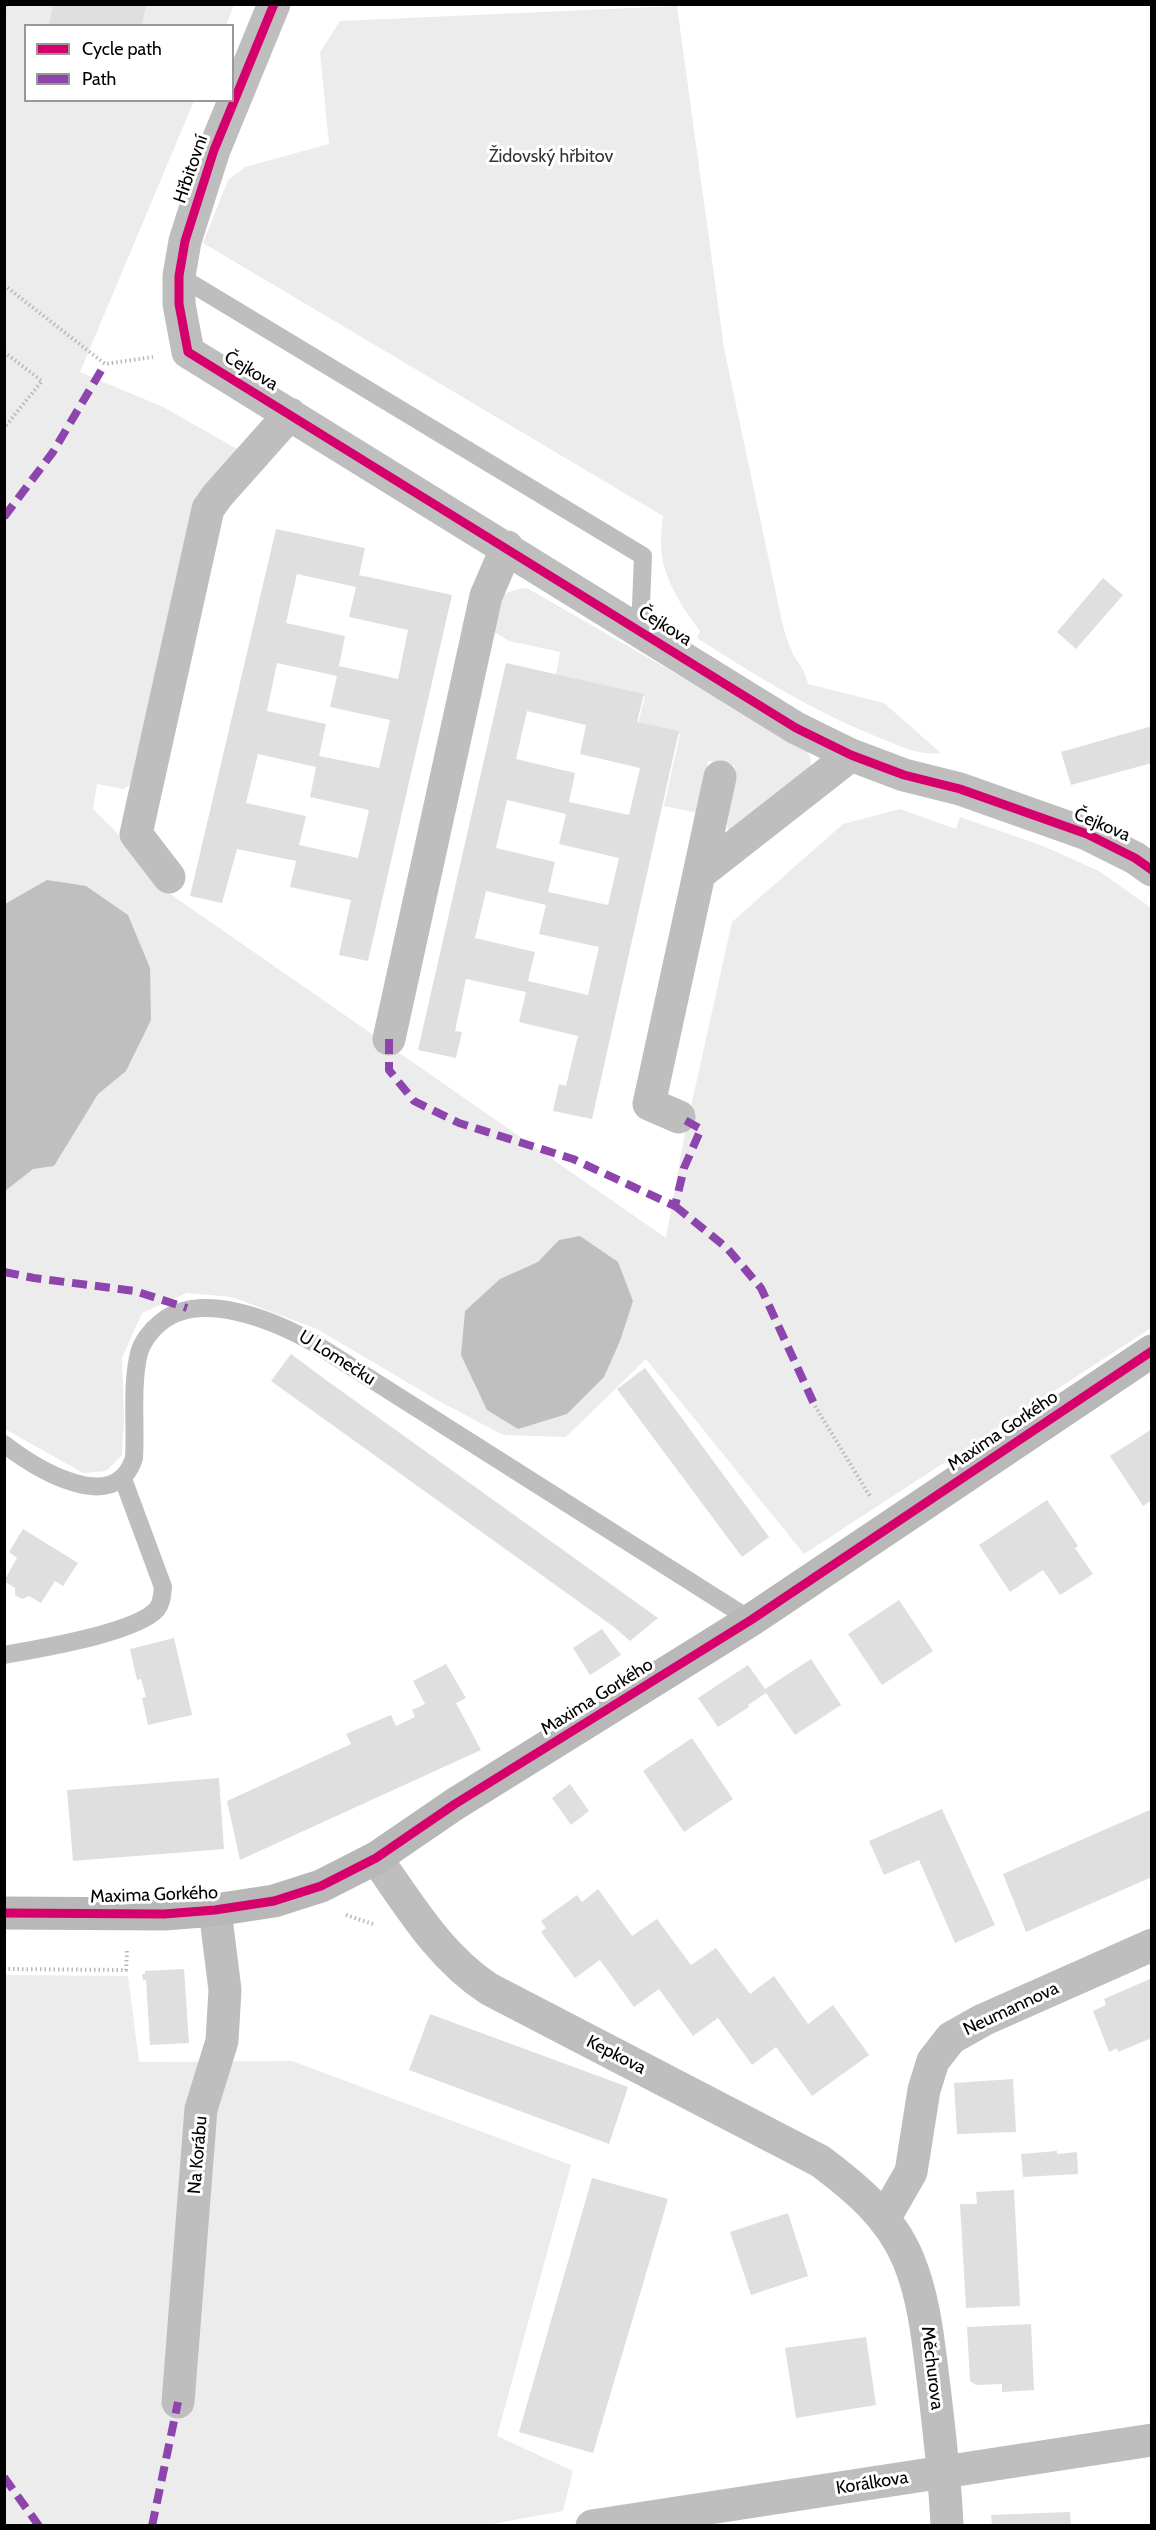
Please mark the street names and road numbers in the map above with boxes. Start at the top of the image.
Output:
street label: Hřbitovní [169,132,213,206]
street label: Čejkova [220,347,282,395]
street label: Čejkova [634,601,696,651]
street label: Čejkova [1071,804,1133,846]
street label: U Lomečku [295,1326,379,1390]
street label: Maxima Gorkého [944,1386,1062,1476]
street label: Maxima Gorkého [537,1654,657,1740]
street label: Maxima Gorkého [90,1882,218,1908]
street label: Neumannova [960,1978,1062,2040]
street label: Kepkova [583,2031,649,2079]
street label: Na Korábu [184,2115,212,2195]
street label: Měchurova [916,2325,948,2411]
street label: Korálkova [834,2467,910,2499]

